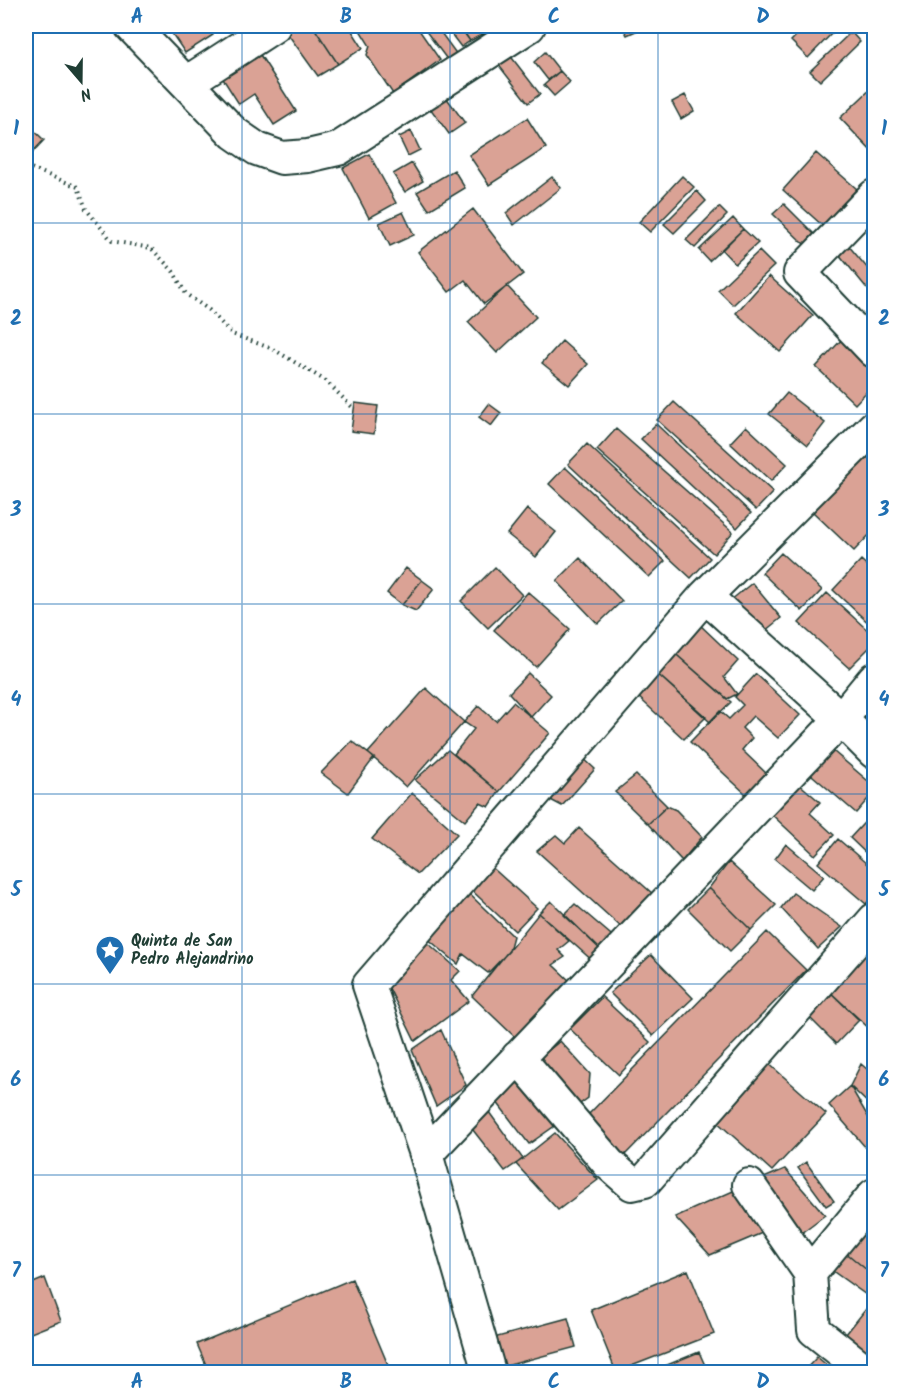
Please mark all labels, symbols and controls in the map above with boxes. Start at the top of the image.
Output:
text: A [131,2,143,34]
text: B [340,2,352,34]
text: C [548,2,560,34]
text: D [756,2,770,34]
north arrow [51,51,111,111]
text: N [77,80,95,107]
text: 1 [13,114,19,146]
text: 1 [881,114,887,146]
text: 2 [10,304,22,336]
text: 2 [878,304,890,336]
text: 3 [10,495,22,527]
text: 3 [878,495,890,527]
text: 4 [11,685,22,717]
text: 4 [879,685,890,717]
text: 5 [10,875,23,907]
text: 5 [878,875,891,907]
place label: Quinta de San Pedro Alejandrino [131,929,254,972]
place icon: Quinta de San Pedro Alejandrino [94,934,126,976]
text: 6 [11,1065,22,1097]
text: 6 [879,1065,890,1097]
text: 7 [11,1256,21,1288]
text: 7 [879,1256,889,1288]
text: A [131,1367,143,1398]
text: B [340,1367,352,1398]
text: C [548,1367,560,1398]
text: D [756,1367,770,1398]

